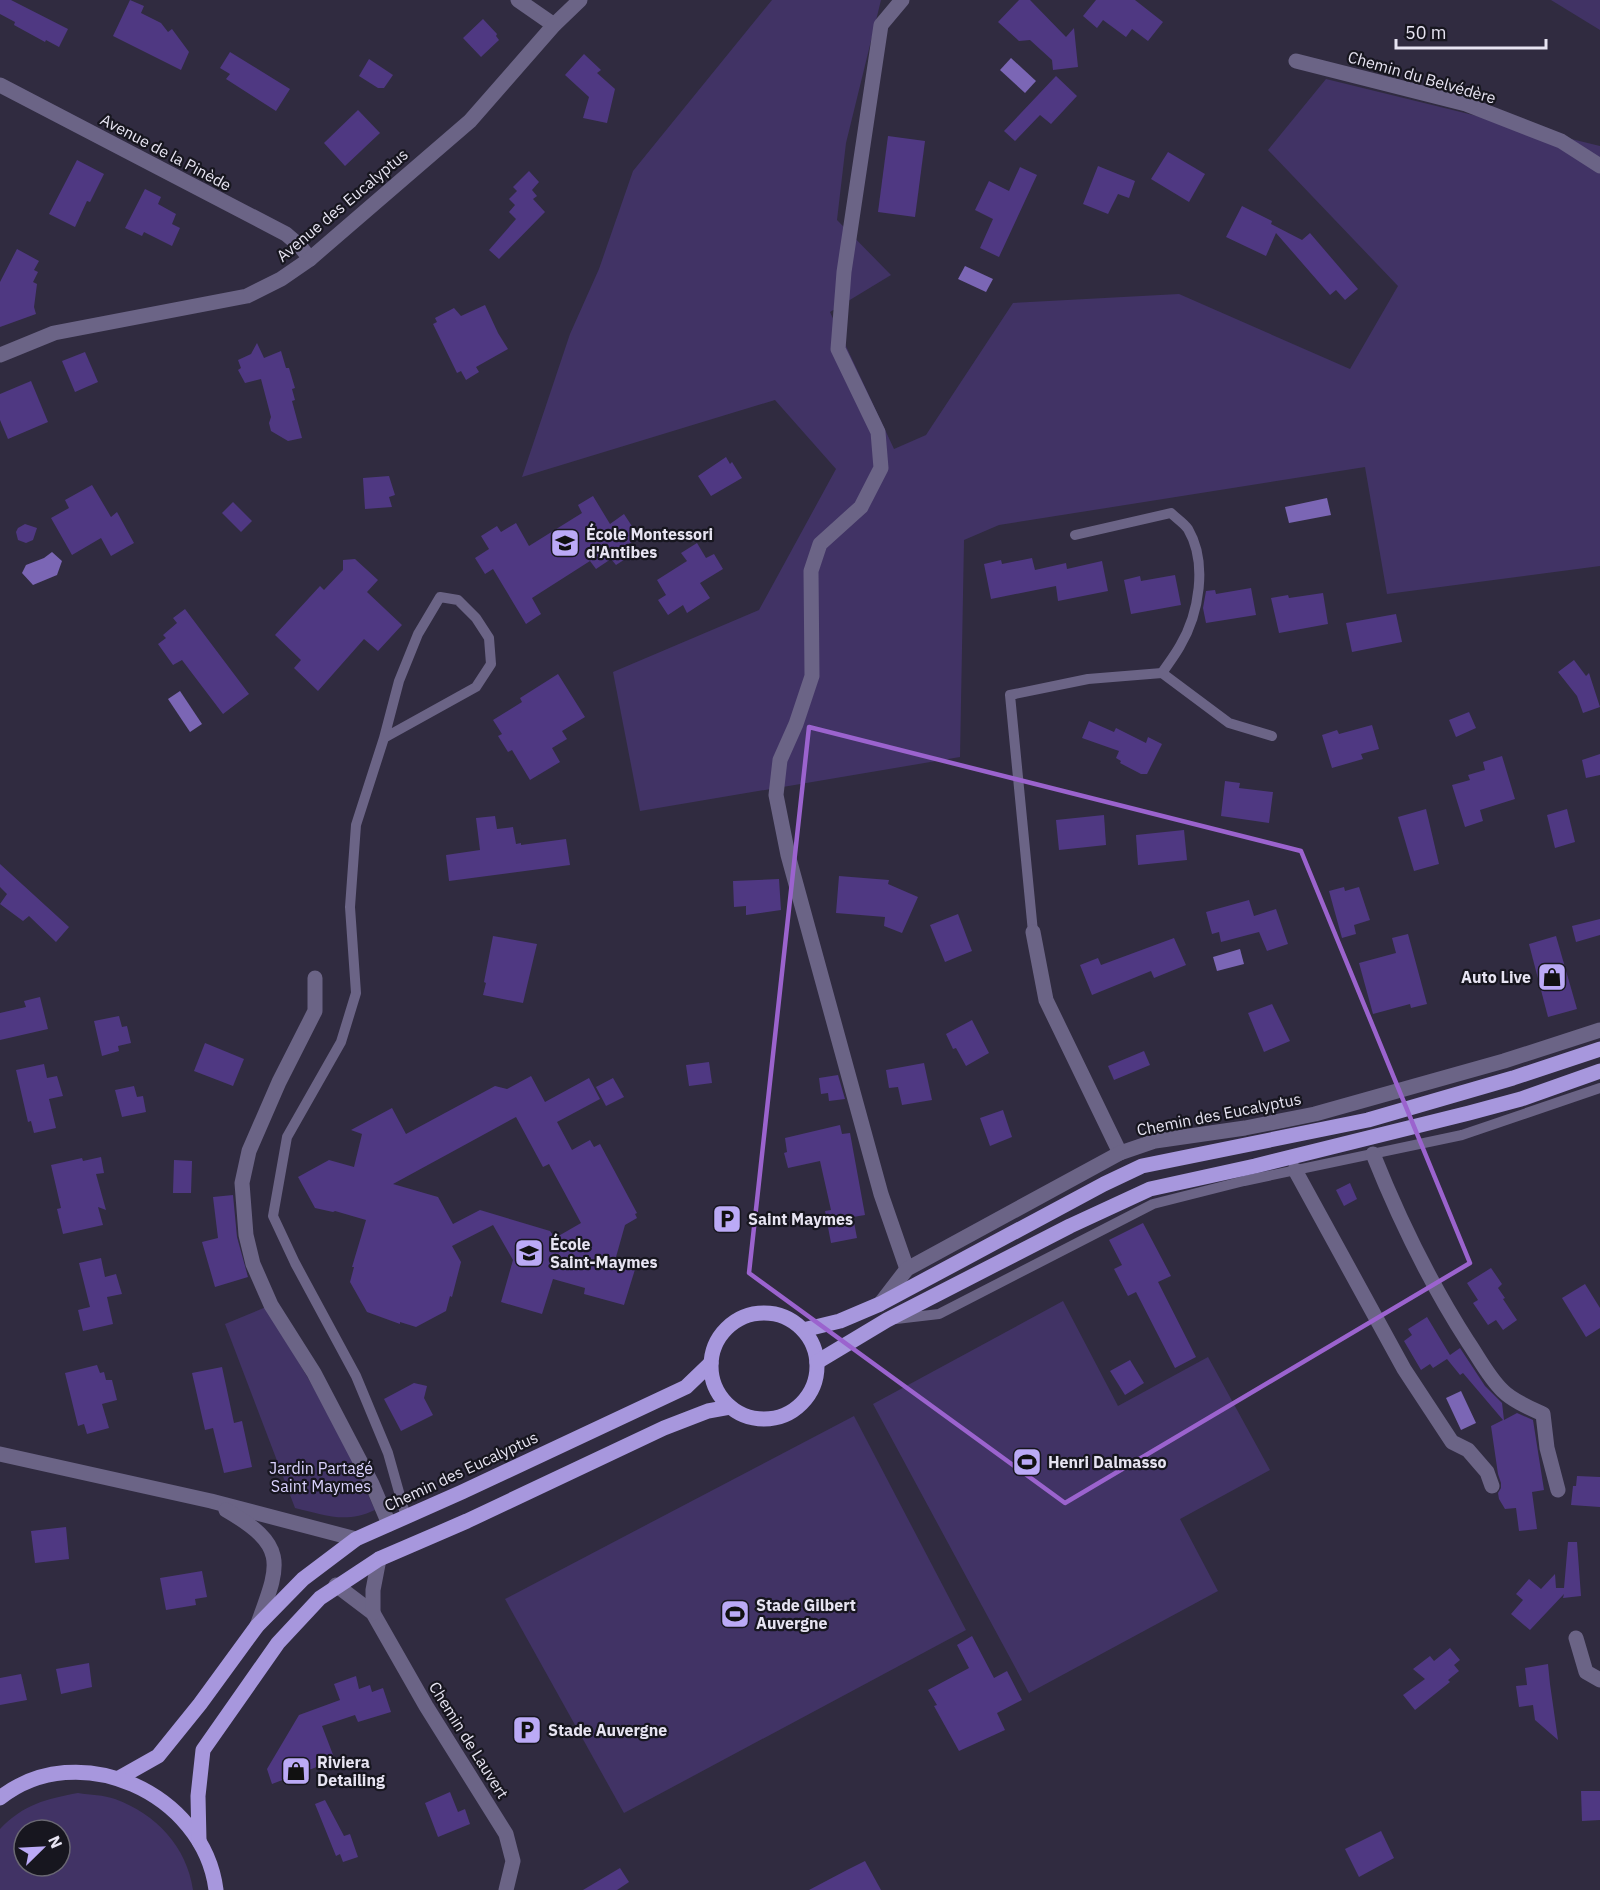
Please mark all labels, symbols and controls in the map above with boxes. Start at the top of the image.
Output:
scale bar [1396,12,1546,50]
text: 50 m [1405,21,1447,44]
street label: Chemin du Belvédère [1346,46,1499,108]
street label: Avenue de la Pinède [97,109,235,195]
street label: Avenue des Eucalyptus [272,144,412,266]
place label: École Montessori d'Antibes [586,523,713,562]
school or university icon: École Montessori d'Antibes [549,527,581,559]
shop icon: Auto Live [1536,961,1568,993]
place label: Auto Live [1461,967,1531,987]
street label: Chemin des Eucalyptus [1135,1088,1303,1140]
parking icon: Saint Maymes [711,1203,743,1235]
place label: Saint Maymes [748,1209,853,1229]
place label: École Saint-Maymes [550,1233,658,1272]
school or university icon: École Saint-Maymes [513,1237,545,1269]
street label: Chemin des Eucalyptus [381,1427,541,1515]
sports icon: Henri Dalmasso [1011,1446,1043,1478]
place label: Henri Dalmasso [1048,1452,1166,1472]
park label: Jardin Partagé Saint Maymes [269,1458,373,1496]
place label: Stade Gilbert Auvergne [756,1595,856,1633]
sports icon: Stade Gilbert Auvergne [719,1598,751,1630]
street label: Chemin de Lauvert [425,1678,513,1802]
parking icon: Stade Auvergne [511,1714,543,1746]
place label: Stade Auvergne [548,1720,667,1740]
place label: Riviera Detailing [317,1752,385,1790]
shop icon: Riviera Detailing [280,1755,312,1787]
north arrow [12,1818,72,1878]
text: N [44,1833,67,1851]

